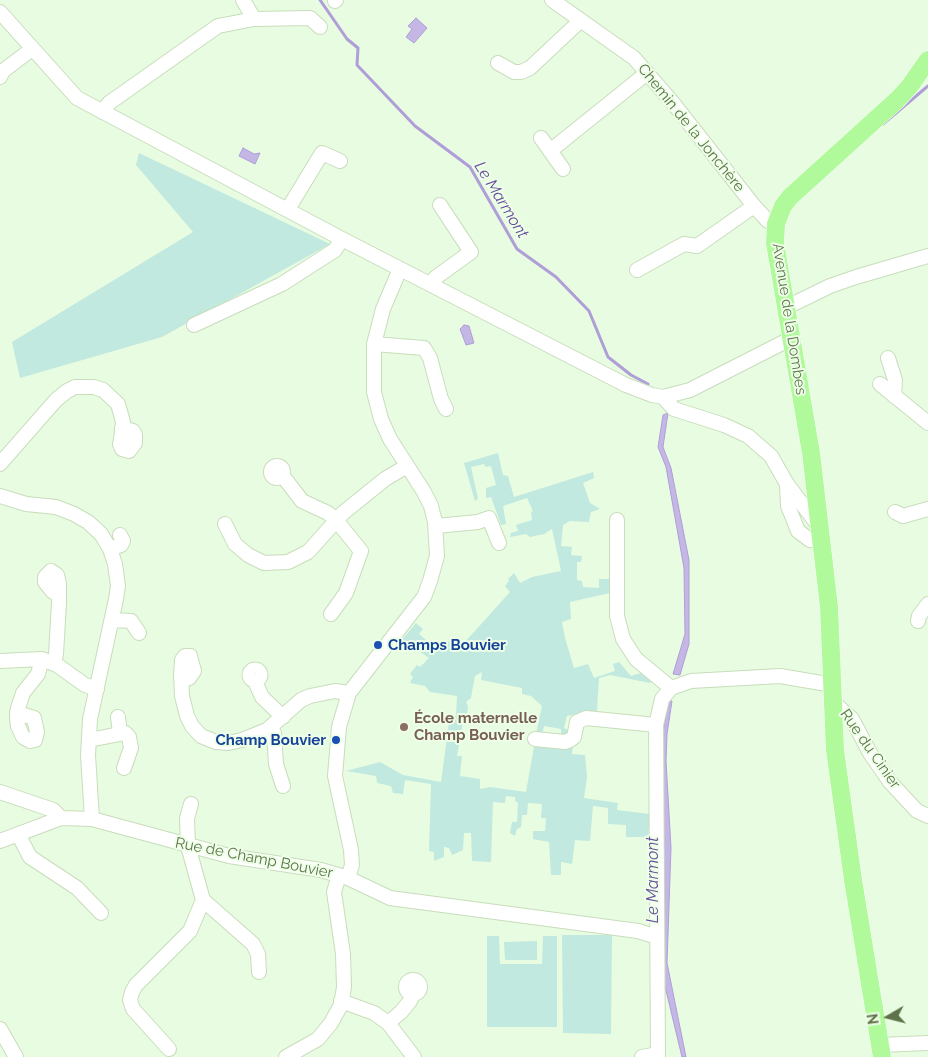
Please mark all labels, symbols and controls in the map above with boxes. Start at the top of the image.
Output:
street label: Chemin de la Jonchère [634,60,748,196]
water label: Le Marmont [470,158,532,242]
street label: Avenue de la Dombes [768,242,810,396]
place label: Champs Bouvier [388,636,506,654]
marker: Champs Bouvier [372,639,384,651]
street label: Rue du Cinier [836,706,904,792]
place label: École maternelle Champ Bouvier [414,709,537,744]
marker: École maternelle Champ Bouvier [398,721,410,733]
place label: Champ Bouvier [216,731,326,749]
marker: Champ Bouvier [330,734,342,746]
street label: Rue de Champ Bouvier [174,834,334,882]
water label: Le Marmont [643,837,663,923]
north arrow [863,992,913,1042]
text: N [864,1013,882,1025]

